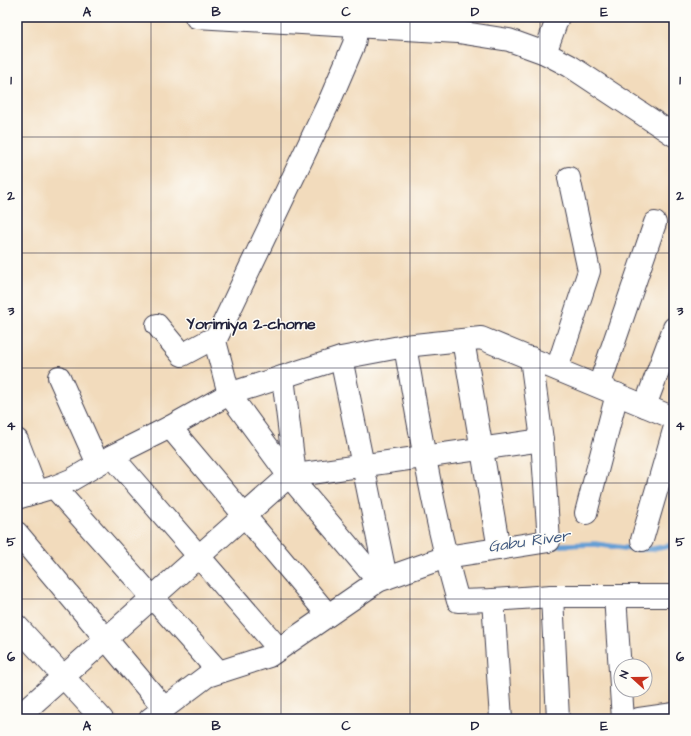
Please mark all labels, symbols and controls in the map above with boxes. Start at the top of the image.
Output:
text: A [83,3,92,21]
text: B [211,3,221,21]
text: C [341,3,351,21]
text: D [471,3,480,21]
text: E [600,3,608,21]
text: 1 [10,71,12,89]
text: 1 [679,71,681,89]
text: 2 [6,187,15,205]
text: 2 [675,187,684,205]
text: 3 [7,302,15,320]
text: 3 [676,302,684,320]
district label: Yorimiya 2-chome [186,313,316,336]
text: 4 [7,417,16,435]
text: 4 [676,417,685,435]
water label: Gabu River [487,524,574,558]
text: 5 [6,533,16,551]
text: 5 [675,533,685,551]
text: 6 [7,648,16,666]
text: 6 [676,648,685,666]
north arrow [613,658,653,698]
text: N [616,669,632,681]
text: A [83,717,92,735]
text: B [211,717,221,735]
text: C [341,717,351,735]
text: D [471,717,480,735]
text: E [600,717,608,735]

